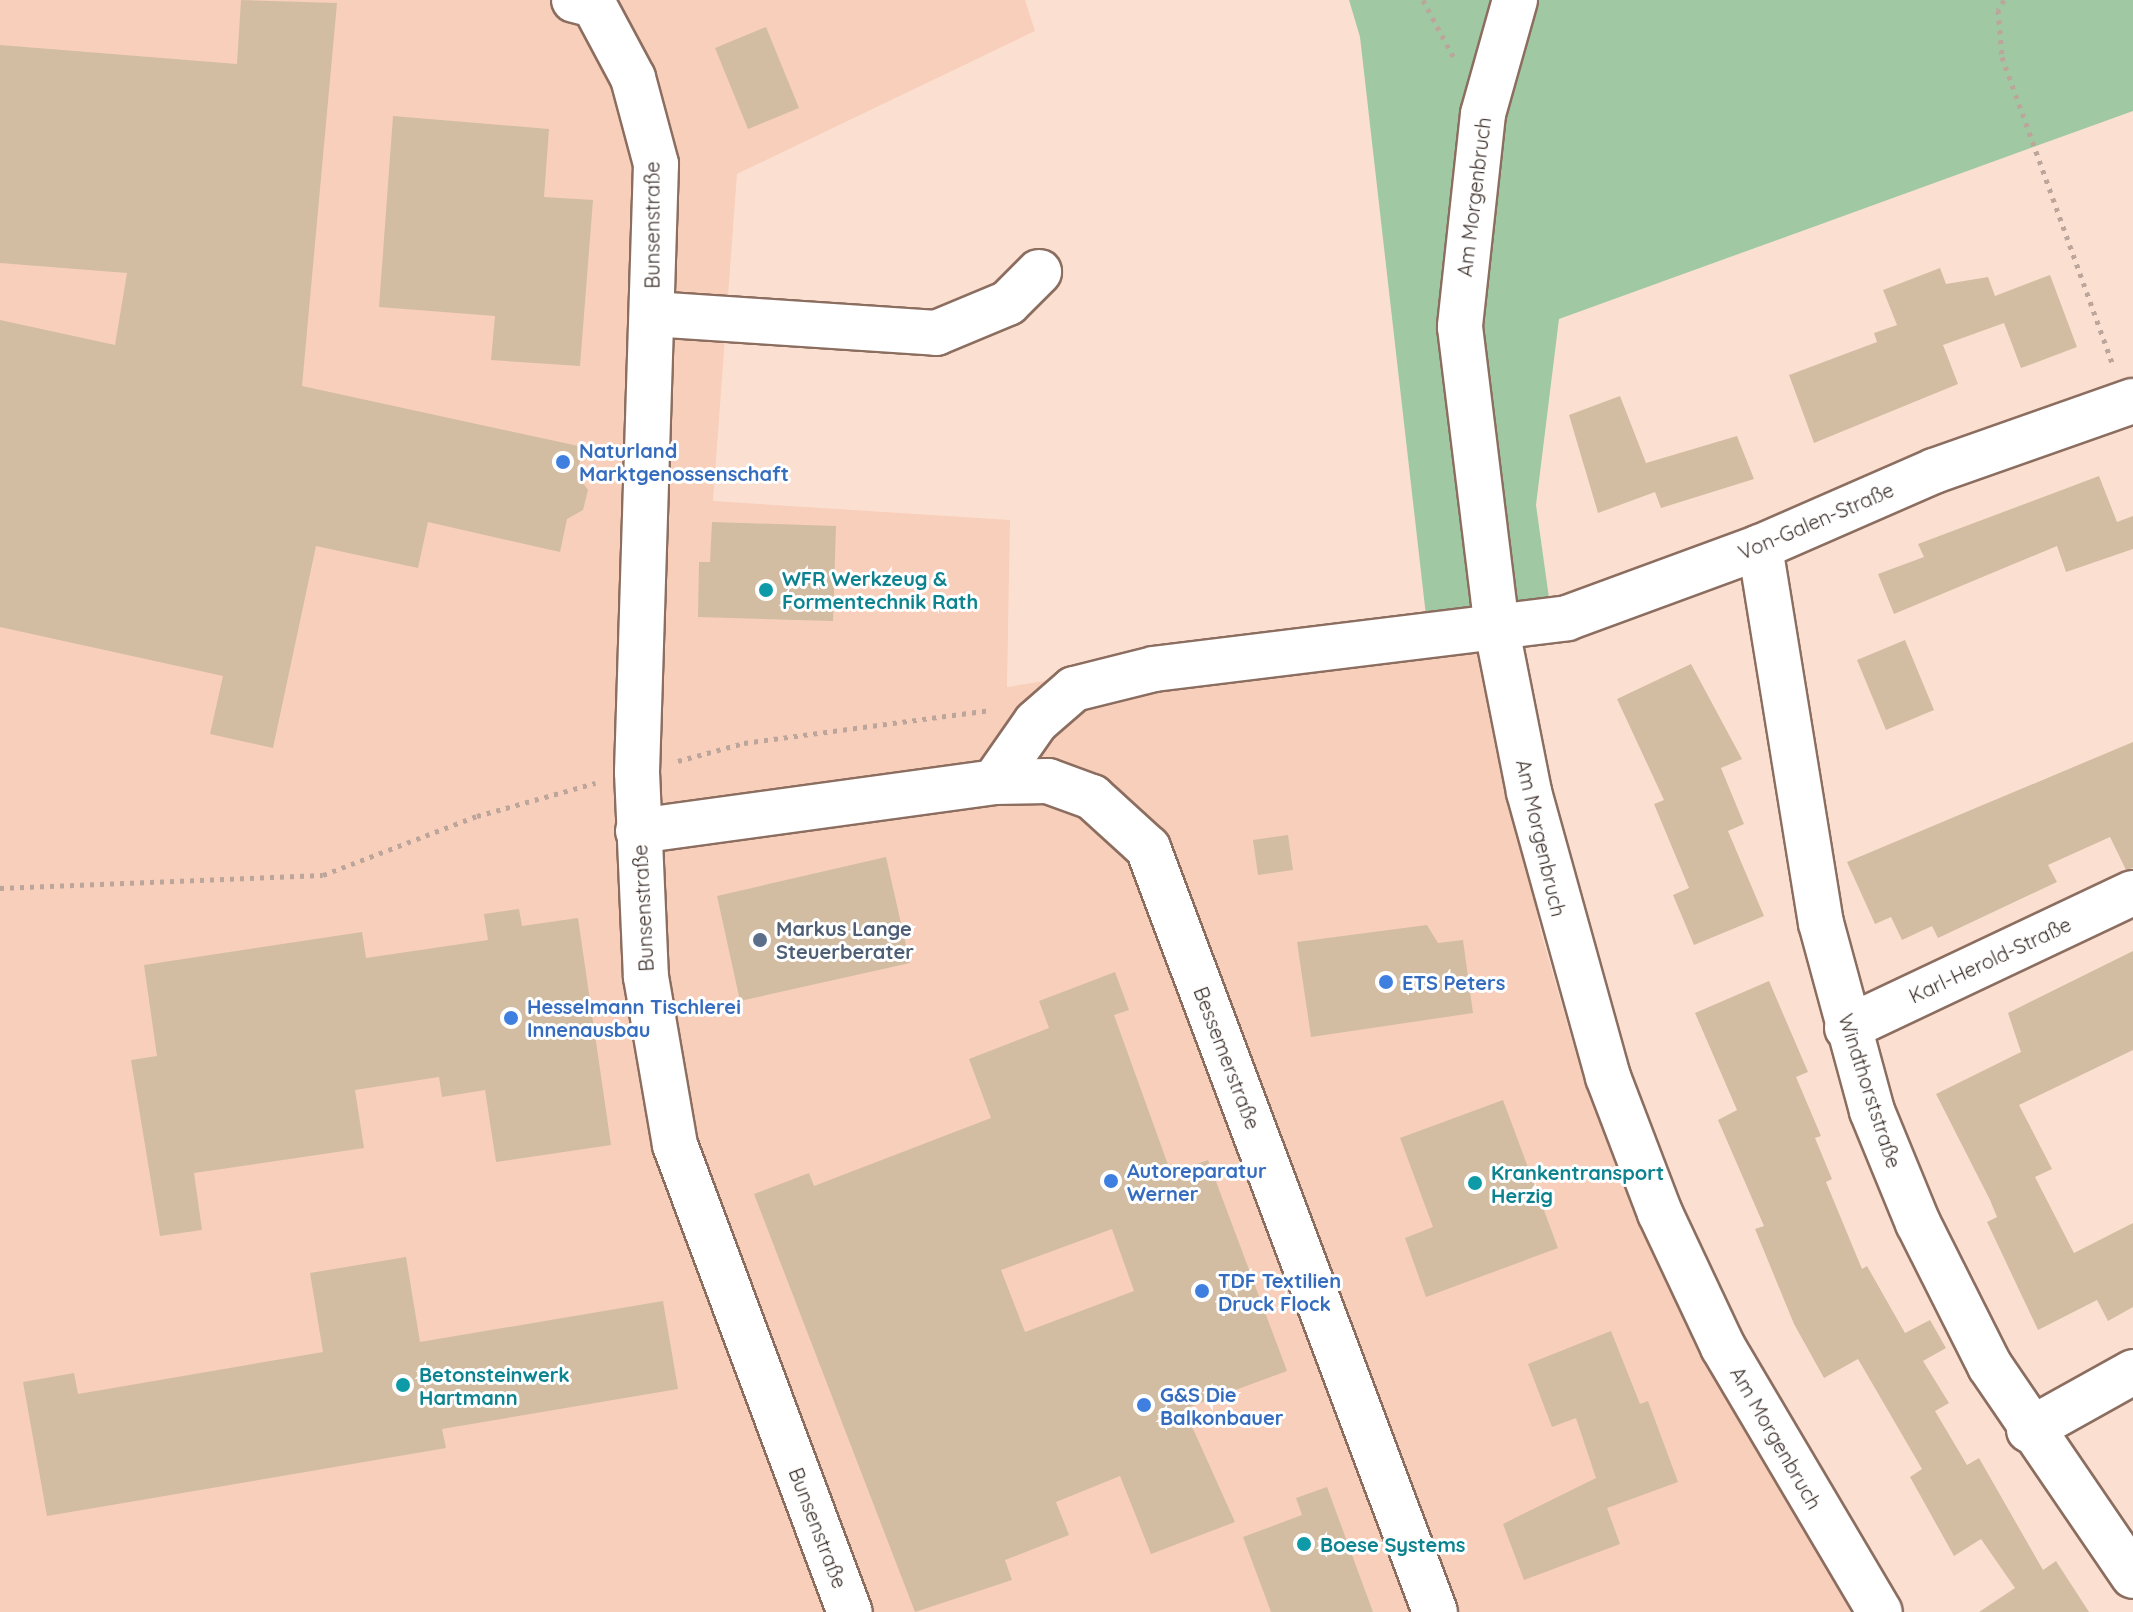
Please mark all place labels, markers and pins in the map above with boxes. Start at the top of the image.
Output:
place label: Naturland Marktgenossenschaft [579,438,789,485]
marker: Naturland Marktgenossenschaft [554,453,572,471]
place label: WFR Werkzeug & Formentechnik Rath [782,566,978,613]
marker: WFR Werkzeug & Formentechnik Rath [757,581,775,599]
place label: Markus Lange Steuerberater [776,916,914,963]
marker: Markus Lange Steuerberater [751,931,769,949]
place label: ETS Peters [1402,970,1505,994]
marker: ETS Peters [1377,973,1395,991]
place label: Hesselmann Tischlerei Innenausbau [527,994,741,1041]
marker: Hesselmann Tischlerei Innenausbau [502,1009,520,1027]
place label: Autoreparatur Werner [1127,1158,1267,1205]
place label: Krankentransport Herzig [1491,1160,1664,1207]
marker: Autoreparatur Werner [1102,1172,1120,1190]
marker: Krankentransport Herzig [1466,1174,1484,1192]
place label: TDF Textilien Druck Flock [1218,1268,1341,1315]
marker: TDF Textilien Druck Flock [1193,1282,1211,1300]
place label: Betonsteinwerk Hartmann [419,1362,570,1409]
marker: Betonsteinwerk Hartmann [394,1376,412,1394]
place label: G&S Die Balkonbauer [1160,1382,1284,1429]
marker: G&S Die Balkonbauer [1135,1396,1153,1414]
place label: Boese Systems [1320,1532,1465,1556]
marker: Boese Systems [1295,1535,1313,1553]

